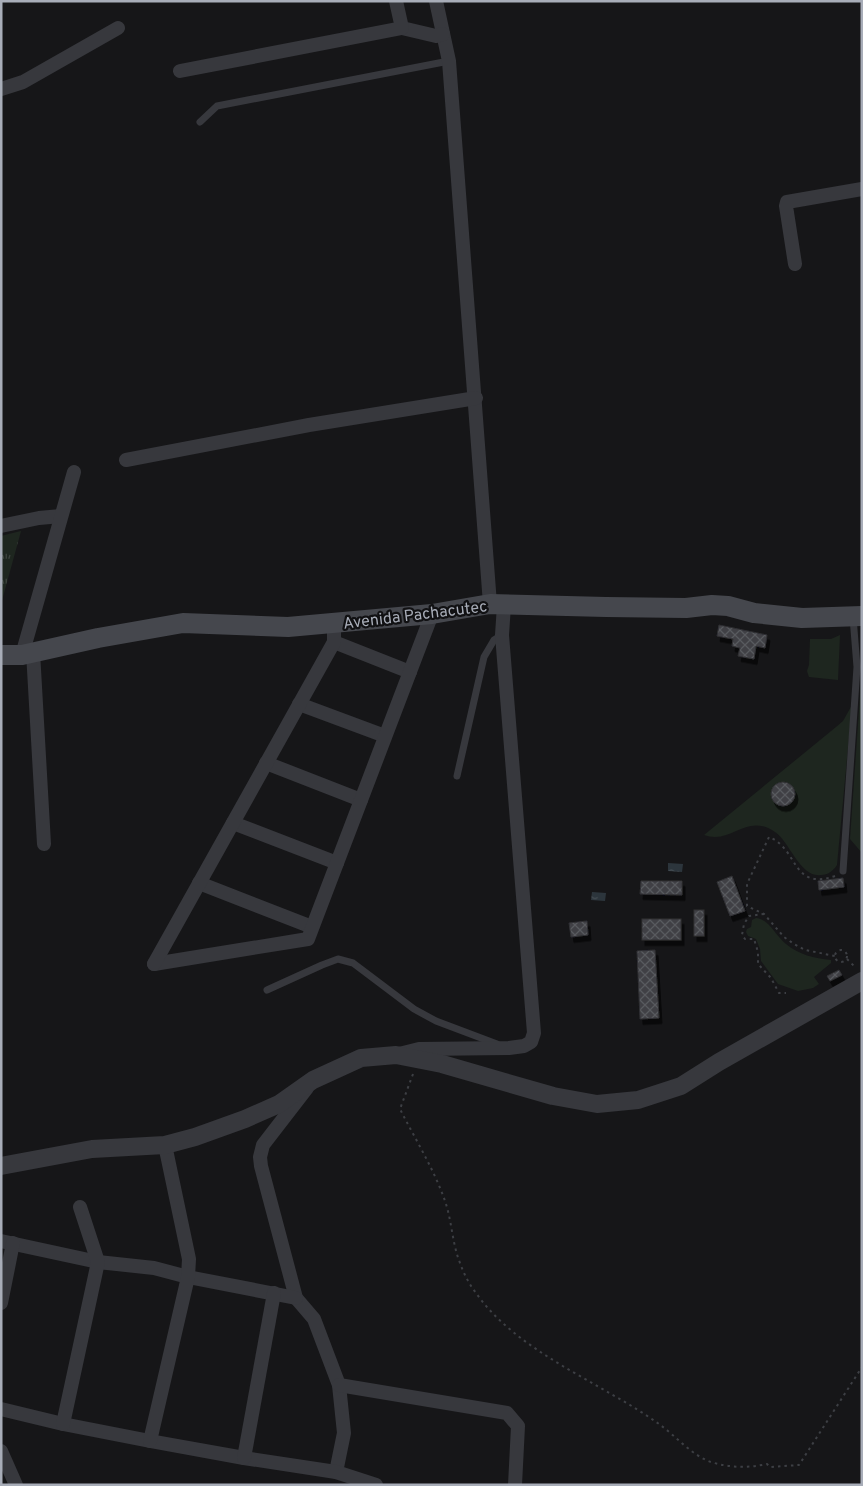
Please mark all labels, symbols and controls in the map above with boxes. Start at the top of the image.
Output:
street label: Avenida Pachacutec [342,597,488,635]

